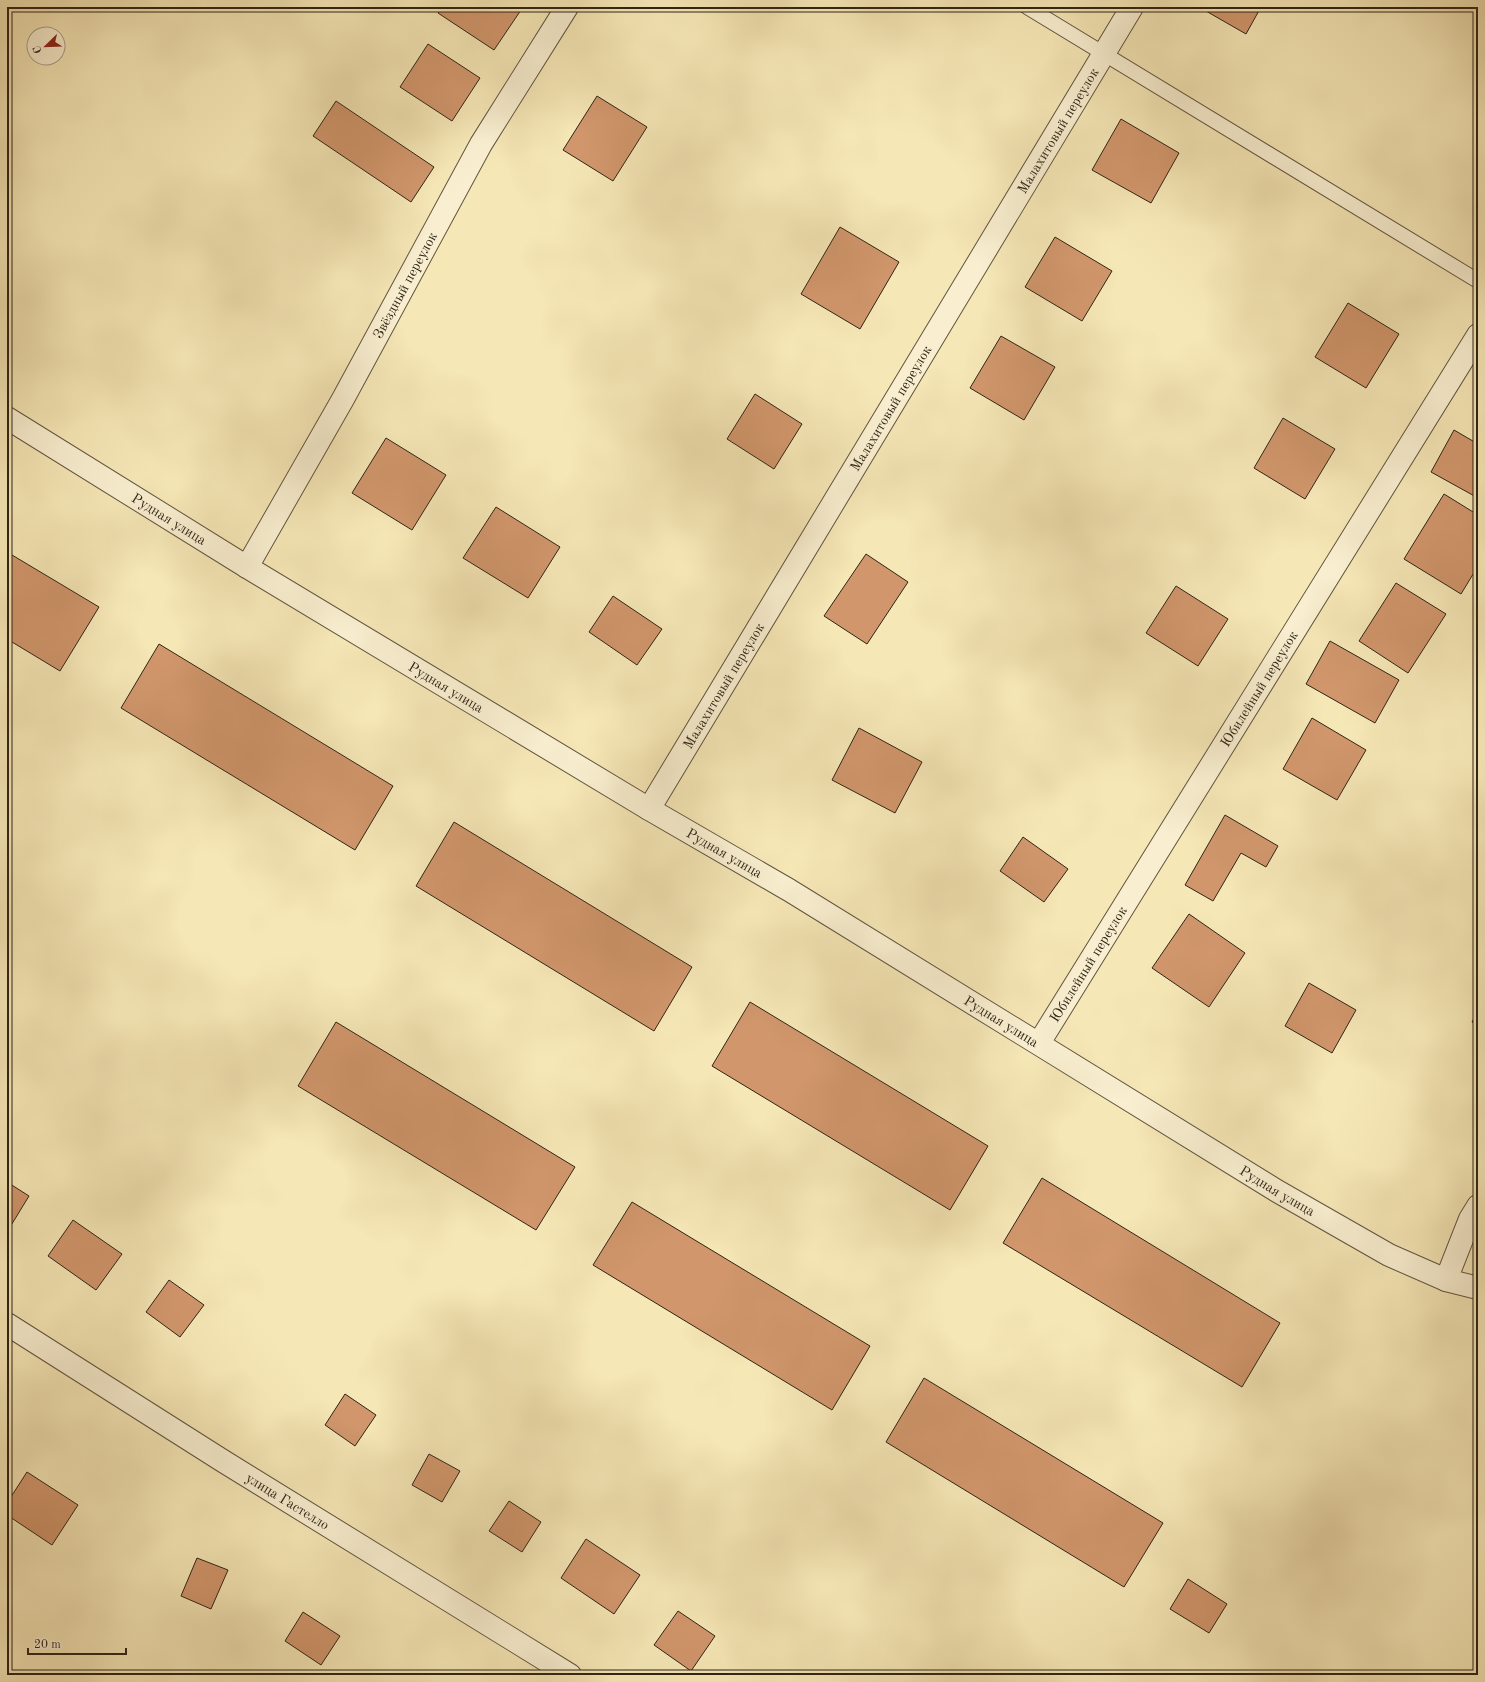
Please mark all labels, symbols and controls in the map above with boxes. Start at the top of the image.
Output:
north arrow [26,26,66,66]
text: С [32,44,45,55]
street label: Малахитовый переулок [1015,66,1102,196]
street label: Звёздный переулок [371,230,440,341]
street label: Малахитовый переулок [848,343,934,474]
street label: Рудная улица [129,491,209,548]
street label: Малахитовый переулок [681,621,767,751]
street label: Юбилейный переулок [1218,629,1301,750]
street label: Рудная улица [406,660,486,716]
street label: Рудная улица [684,826,764,881]
street label: Юбилейный переулок [1048,904,1130,1025]
street label: Рудная улица [961,994,1041,1050]
street label: Рудная улица [1237,1164,1317,1219]
street label: улица Гастелло [243,1471,332,1533]
scale bar [28,1630,126,1656]
text: 20 m [34,1639,61,1651]

